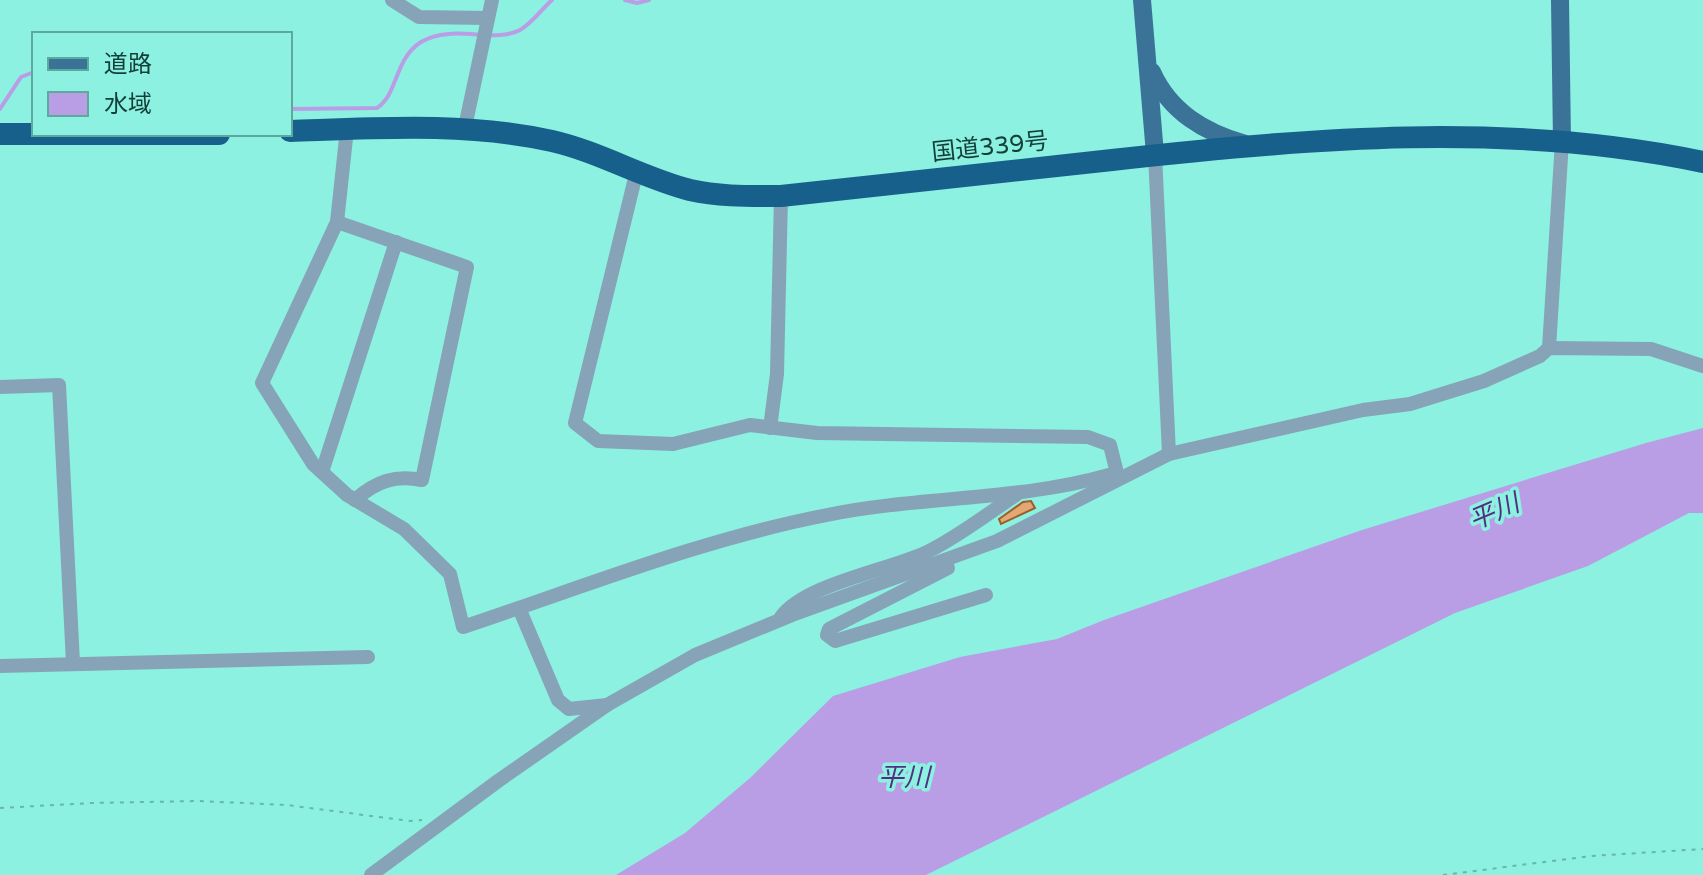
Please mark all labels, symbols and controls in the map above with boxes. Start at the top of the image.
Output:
legend [32,32,292,136]
text: 道路 [104,50,152,79]
text: 水域 [104,90,152,119]
street label: 国道339号 [930,126,1050,168]
water label: 平川 [1464,486,1527,536]
water label: 平川 [878,762,933,793]

